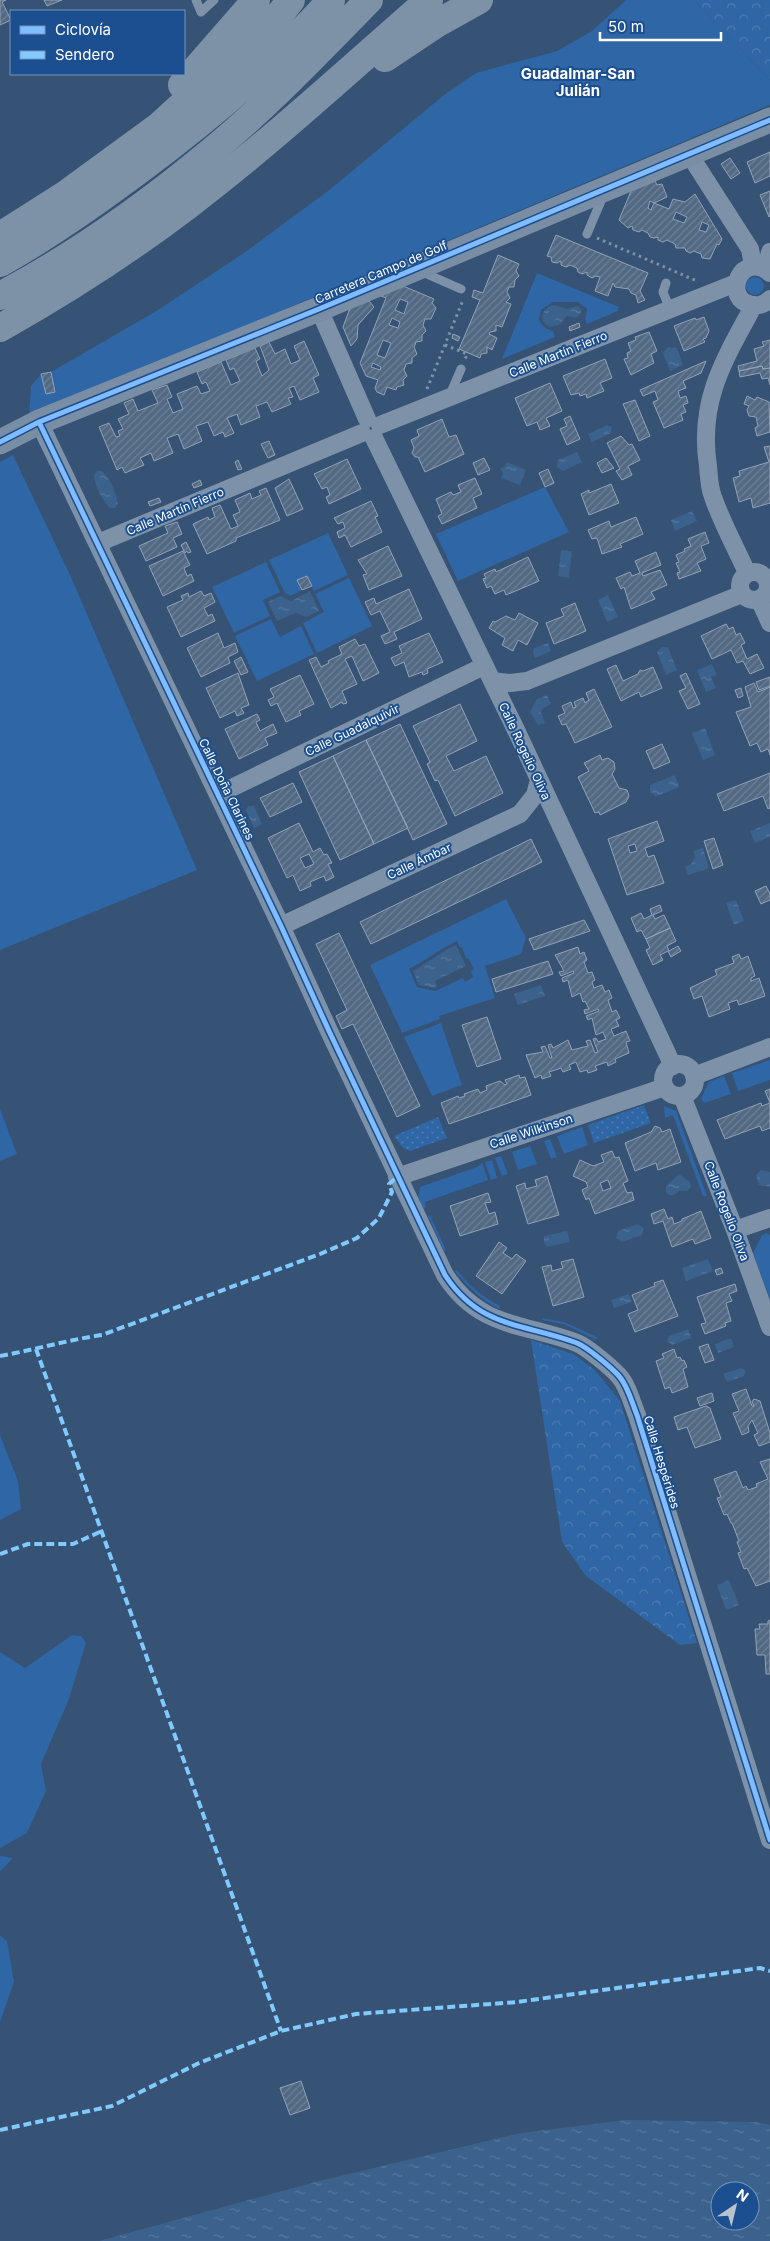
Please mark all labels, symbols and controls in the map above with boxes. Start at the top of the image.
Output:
legend [10,10,185,75]
scale bar [600,10,721,42]
text: 50 m [608,17,644,36]
text: Ciclovía [55,20,111,39]
text: Sendero [55,45,115,64]
district label: Guadalmar-San Julián [521,64,635,100]
street label: Carretera Campo de Golf [313,237,450,307]
street label: Calle Martín Fierro [507,327,609,381]
street label: Calle Martín Fierro [124,484,226,538]
street label: Calle Guadalquivir [302,700,402,759]
street label: Calle Rogelio Oliva [496,700,554,802]
street label: Calle Doña Clarines [196,736,258,842]
street label: Calle Ámbar [384,839,454,882]
street label: Calle Wilkinson [488,1110,574,1152]
street label: Calle Rogelio Oliva [701,1159,753,1263]
street label: Calle Hespérides [641,1414,683,1510]
north arrow [710,2181,760,2231]
text: N [733,2185,752,2205]

